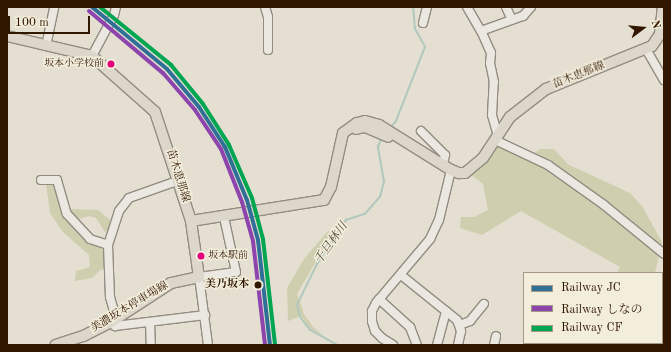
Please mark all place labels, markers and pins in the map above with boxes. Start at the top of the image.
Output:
place label: 坂本小学校前 [44,58,104,70]
marker: 坂本小学校前 [106,59,116,69]
place label: 坂本駅前 [208,250,248,262]
marker: 坂本駅前 [196,251,206,261]
place label: 美乃坂本 [205,278,249,292]
marker: 美乃坂本 [252,279,264,291]

